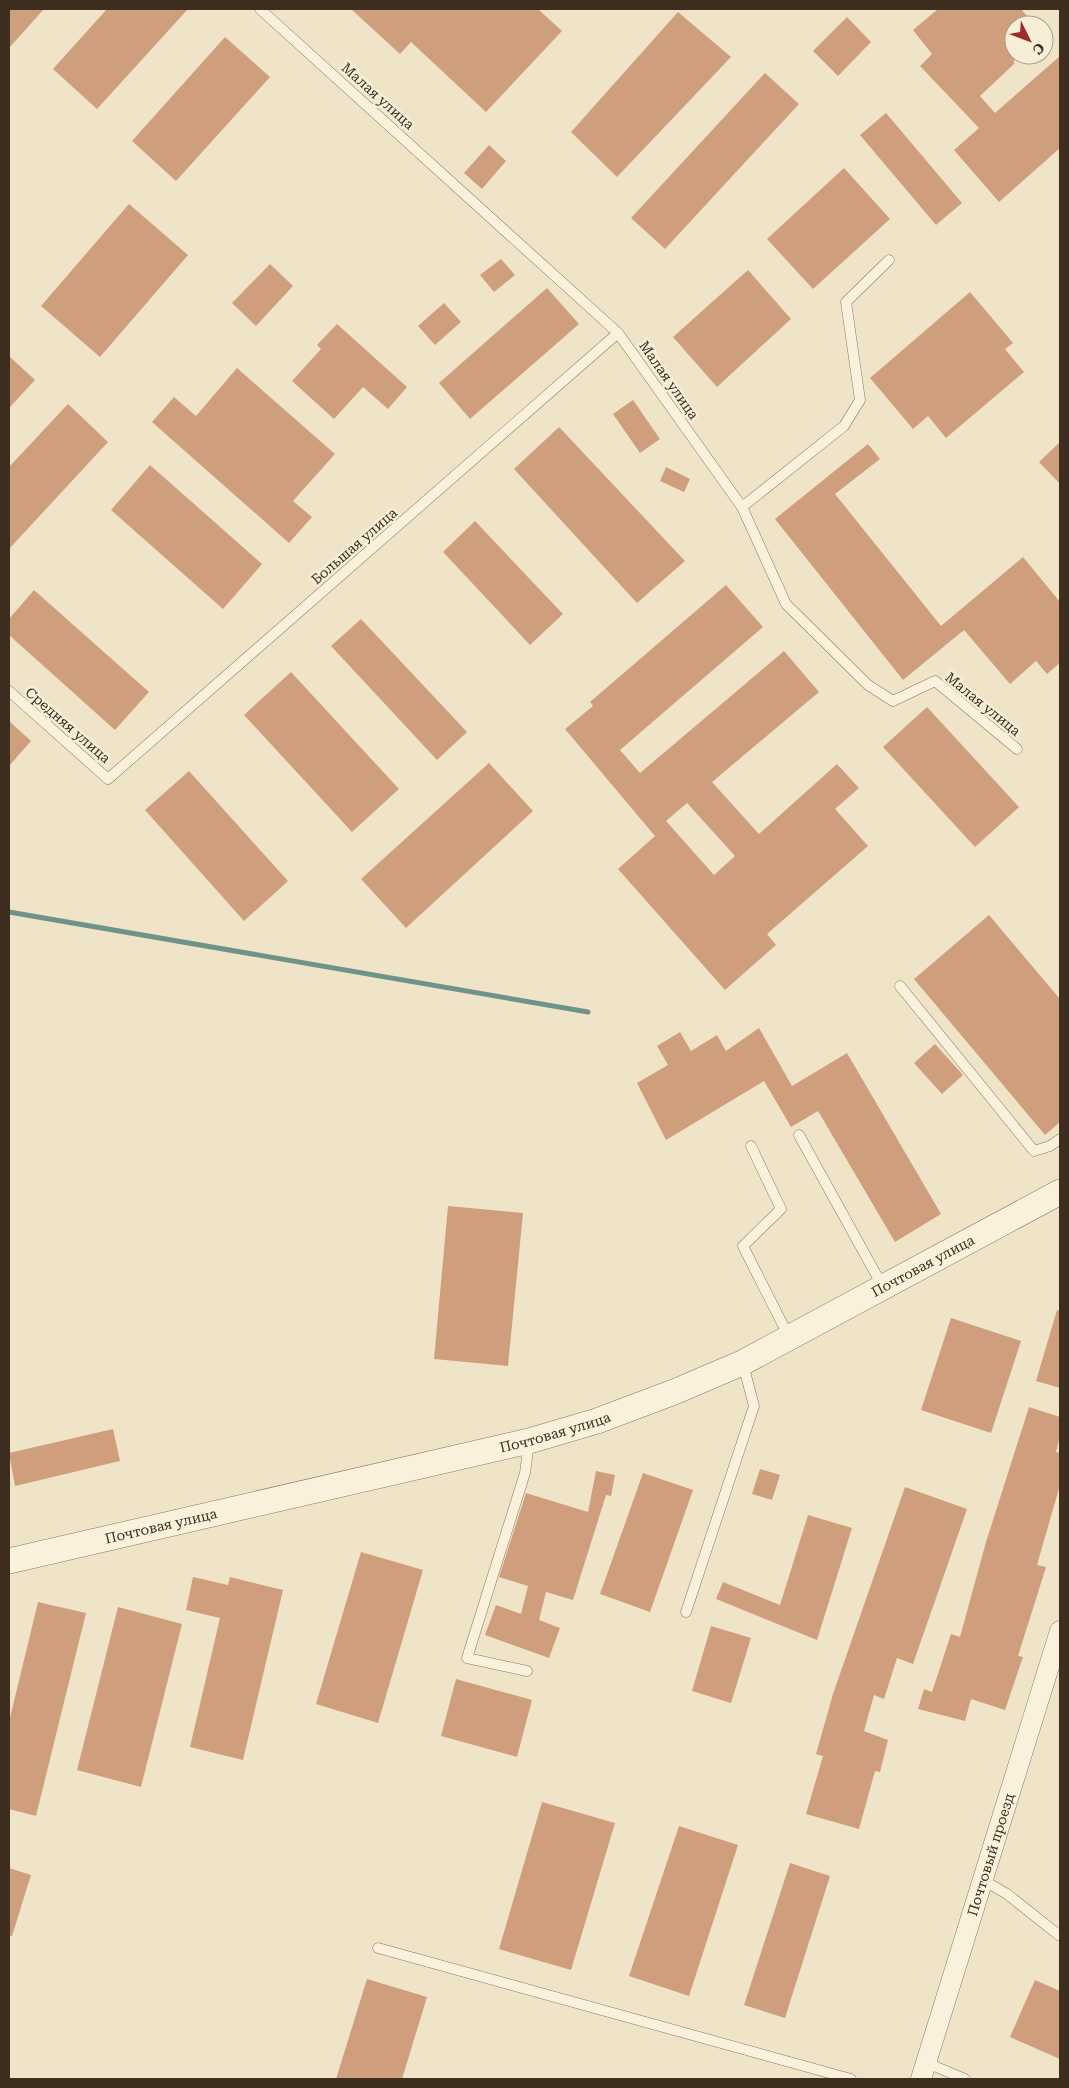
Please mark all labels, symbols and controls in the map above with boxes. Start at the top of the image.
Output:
north arrow [1004,15,1054,65]
text: С [1029,40,1048,58]
street label: Малая улица [339,59,418,133]
street label: Малая улица [636,338,702,423]
street label: Большая улица [308,504,400,588]
street label: Малая улица [942,669,1024,739]
street label: Средняя улица [22,684,114,766]
street label: Почтовая улица [869,1231,977,1300]
street label: Почтовая улица [498,1409,613,1456]
street label: Почтовая улица [103,1505,219,1547]
street label: Почтовый проезд [964,1791,1017,1918]

